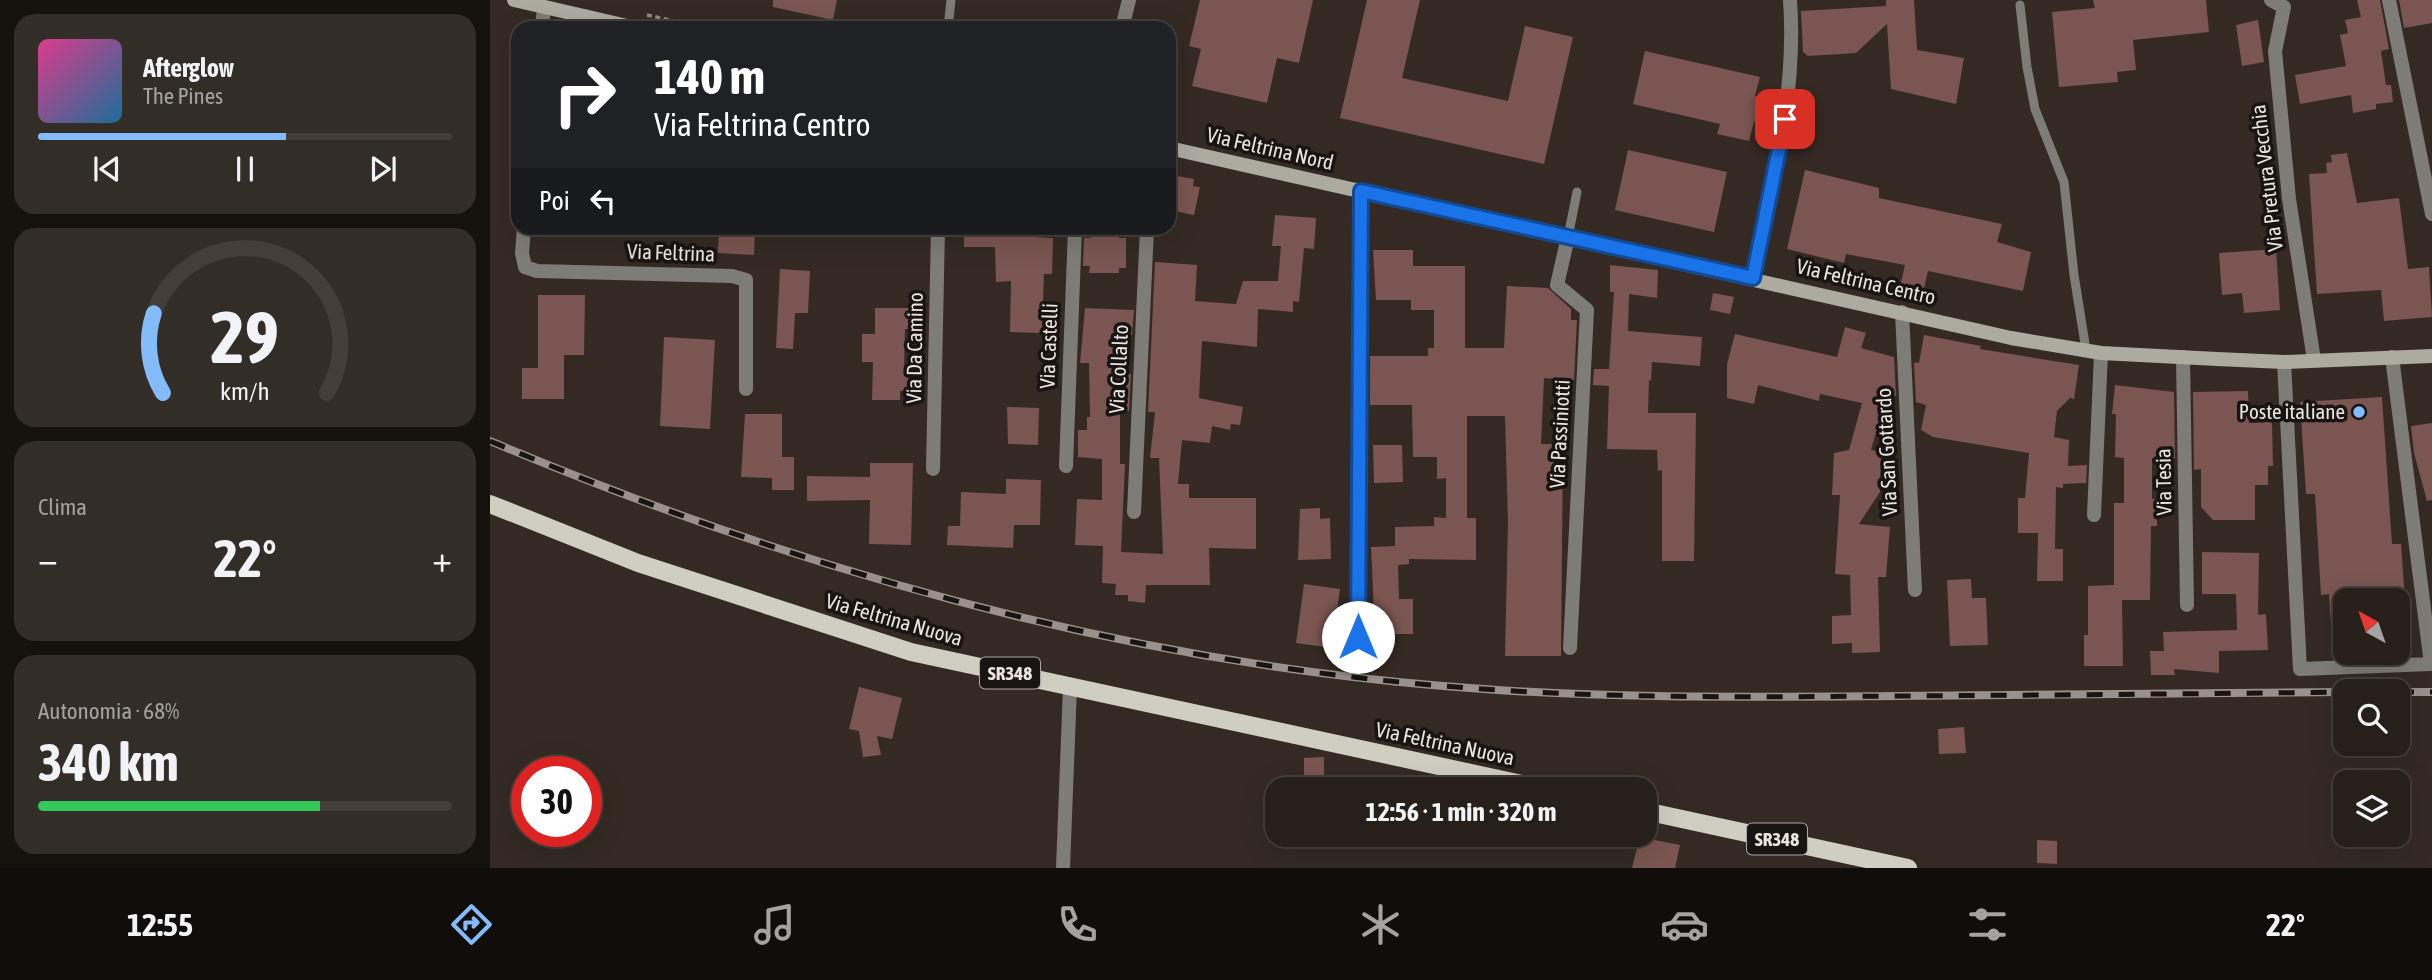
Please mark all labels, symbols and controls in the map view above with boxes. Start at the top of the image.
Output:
text: 140 m [654,48,765,104]
icon: right [539,49,630,140]
text: Afterglow [143,53,234,83]
text: The Pines [143,83,223,109]
pin [1755,89,1815,149]
icon: arrive [1766,100,1804,138]
street label: Via Pretura Vecchia [2245,103,2287,253]
text: Via Feltrina Centro [654,106,871,143]
street label: Via Feltrina Nord [1205,122,1336,174]
icon: previous [88,150,126,188]
icon: pause [226,150,264,188]
icon: next [364,150,402,188]
icon: left [584,182,622,220]
text: Poi [539,186,570,216]
street label: Via Feltrina [627,238,715,266]
street label: Via Feltrina Centro [1794,253,1938,309]
street label: Via Da Camino [901,292,927,404]
text: 29 [211,296,279,379]
street label: Via Castelli [1035,303,1061,389]
street label: Via Collalto [1104,324,1132,414]
text: km/h [220,377,270,405]
street label: Via Passiniotti [1544,379,1574,489]
street label: Via San Gottardo [1871,387,1901,517]
place label: Poste italiane [2239,399,2345,423]
marker: Poste italiane [2351,404,2367,420]
street label: Via Tesia [2150,448,2176,516]
text: Clima [38,494,87,520]
text: 22° [213,528,277,588]
text: − [38,537,58,580]
text: + [432,537,452,580]
street label: Via Feltrina Nuova [823,588,965,650]
north arrow [2333,588,2410,665]
map controls [2333,588,2410,847]
position arrow [1321,600,1395,674]
road number: SR348 [980,658,1040,688]
button: search [2333,679,2410,756]
text: Autonomia · 68% [38,698,179,724]
street label: Via Feltrina Nuova [1374,717,1517,769]
text: 340 km [38,732,179,792]
speed limit sign: 30 [511,756,602,847]
button: layers [2333,770,2410,847]
text: 12:56 · 1 min · 320 m [1366,797,1556,827]
road number: SR348 [1747,824,1807,854]
icon: directions [447,900,496,949]
icon: music [750,900,799,949]
icon: phone [1053,900,1102,949]
icon: climate [1356,900,1405,949]
icon: car [1660,900,1709,949]
icon: filters [1963,900,2012,949]
text: 12:55 [127,906,193,943]
text: 22° [2266,906,2305,943]

